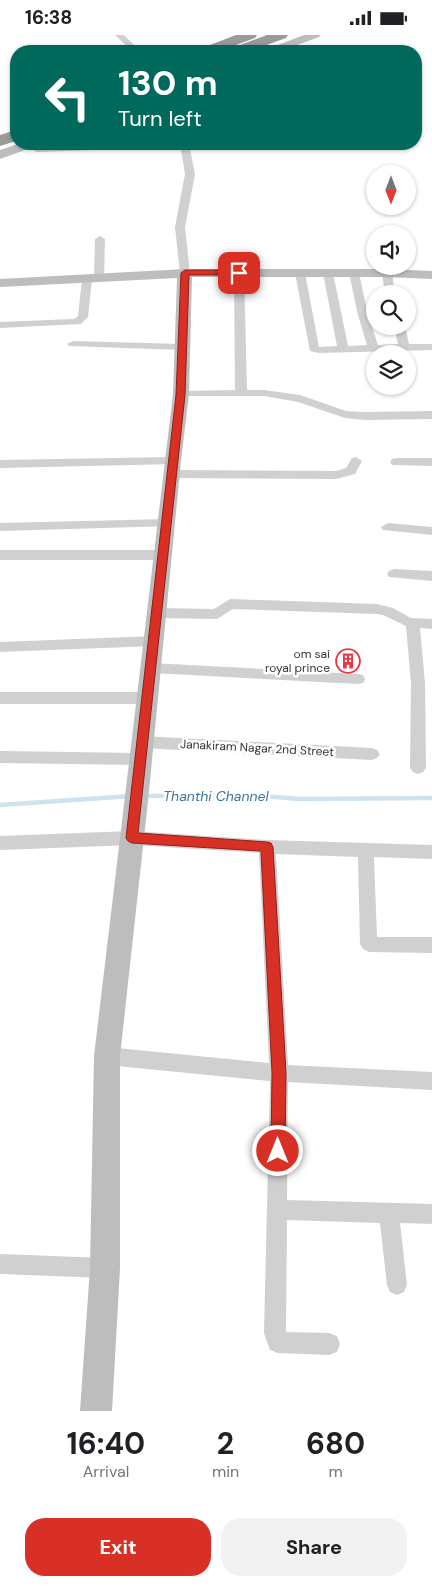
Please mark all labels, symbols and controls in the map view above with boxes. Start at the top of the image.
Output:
text: 16:38 [25,5,72,30]
text: 130 m [118,60,218,106]
icon: left [35,65,100,130]
text: Turn left [118,104,202,133]
north arrow [366,165,416,215]
map controls [366,165,416,395]
button: sound [366,225,416,275]
pin [218,252,260,294]
icon: arrive [225,259,253,287]
button: search [366,285,416,335]
button: layers [366,345,416,395]
place label: om sai royal prince [265,646,330,676]
building icon: om sai royal prince [335,648,361,674]
street label: Janakiram Nagar 2nd Street [180,736,335,760]
water label: Thanthi Channel [163,787,270,805]
position arrow [251,1124,303,1176]
text: 16:40 [67,1424,145,1463]
text: 2 [217,1424,234,1463]
text: 680 [306,1424,365,1463]
text: Arrival [83,1461,129,1482]
text: min [212,1461,239,1482]
text: m [328,1461,343,1482]
button: Exit [25,1518,211,1576]
button: Share [221,1518,407,1576]

